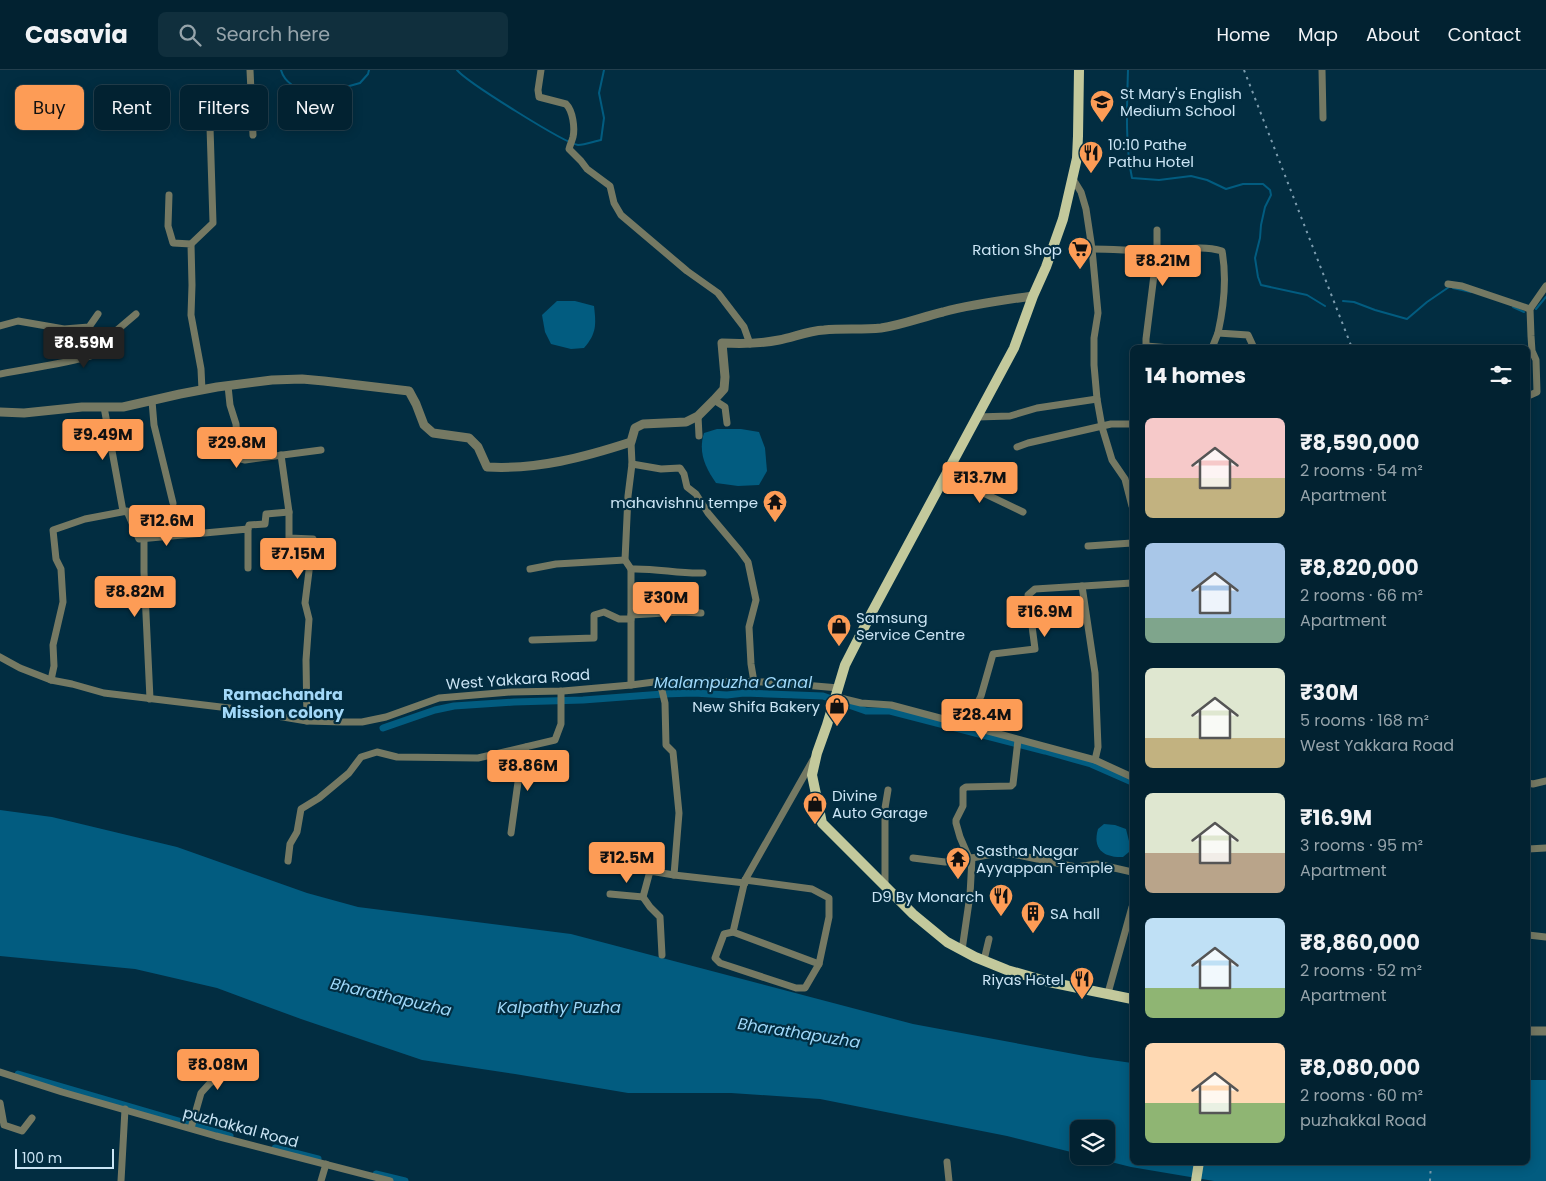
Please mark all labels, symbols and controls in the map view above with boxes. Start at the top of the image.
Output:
search box [158,12,508,57]
text: Casavia [25,18,128,51]
icon: search [176,21,204,49]
text: Search here [216,21,330,48]
text: Home [1216,22,1270,47]
text: Map [1298,22,1338,47]
text: About [1366,22,1420,47]
text: Contact [1448,22,1521,47]
place label: St Mary's English Medium School [1120,83,1242,121]
chip: Buy [15,85,84,130]
chip: Rent [94,85,170,130]
chip: Filters [180,85,268,130]
chip: New [278,85,352,130]
school or university icon: St Mary's English Medium School [1089,89,1115,123]
place label: 10:10 Pathe Pathu Hotel [1108,134,1194,172]
restaurant icon: 10:10 Pathe Pathu Hotel [1078,140,1104,174]
supermarket icon: Ration Shop [1067,236,1093,270]
place label: Ration Shop [972,239,1062,260]
pin: ₹8.21M [1122,244,1204,287]
text: ₹8.21M [1136,249,1190,272]
pin: ₹8.59M [43,326,125,369]
text: ₹8.59M [54,331,114,354]
text: 14 homes [1145,361,1246,390]
icon: filters [1487,361,1515,389]
pin: ₹9.49M [62,418,144,461]
text: ₹9.49M [73,423,133,446]
pin: ₹29.8M [196,426,278,469]
text: ₹8,590,000 [1300,428,1420,457]
text: ₹29.8M [208,431,266,454]
icon: home [1185,438,1245,498]
text: 2 rooms · 54 m² [1300,459,1423,482]
pin: ₹13.7M [939,462,1021,504]
text: ₹13.7M [953,466,1007,489]
text: Apartment [1300,484,1387,507]
temple icon: mahavishnu tempe [762,489,788,523]
place label: mahavishnu tempe [610,492,758,513]
pin: ₹12.6M [126,504,208,547]
text: ₹12.6M [140,509,194,532]
pin: ₹7.15M [257,538,339,580]
text: ₹7.15M [271,542,325,565]
text: ₹8,820,000 [1300,553,1419,582]
icon: home [1185,563,1245,623]
pin: ₹8.82M [94,576,176,618]
text: ₹8.82M [106,580,164,603]
pin: ₹30M [636,582,696,624]
text: 2 rooms · 66 m² [1300,584,1423,607]
text: ₹30M [644,586,688,609]
pin: ₹16.9M [1004,596,1086,638]
text: ₹16.9M [1018,600,1072,623]
place label: Samsung Service Centre [856,607,965,645]
text: Apartment [1300,609,1387,632]
shop icon: Samsung Service Centre [826,613,852,647]
street label: West Yakkara Road [445,663,591,695]
water label: Malampuzha Canal [654,671,812,694]
text: ₹30M [1300,678,1358,707]
district label: Ramachandra Mission colony [222,683,345,724]
icon: home [1185,688,1245,748]
shop icon: New Shifa Bakery [824,693,850,727]
place label: New Shifa Bakery [692,696,821,717]
pin: ₹28.4M [941,698,1023,741]
text: ₹28.4M [952,703,1012,726]
text: 5 rooms · 168 m² [1300,709,1429,732]
text: West Yakkara Road [1300,734,1454,757]
pin: ₹8.86M [487,750,569,792]
text: ₹8.86M [498,754,558,777]
place label: Divine Auto Garage [832,785,928,823]
shop icon: Divine Auto Garage [802,791,828,825]
text: ₹16.9M [1300,803,1372,832]
icon: home [1185,813,1245,873]
text: 3 rooms · 95 m² [1300,834,1423,857]
place label: Sastha Nagar Ayyappan Temple [976,840,1113,878]
pin: ₹12.5M [586,842,668,884]
text: ₹12.5M [600,846,654,869]
temple icon: Sastha Nagar Ayyappan Temple [945,846,971,880]
text: Apartment [1300,859,1387,882]
restaurant icon: D9 By Monarch [988,883,1014,917]
place label: D9 By Monarch [872,886,984,907]
building icon: SA hall [1020,900,1046,934]
place label: SA hall [1050,903,1100,924]
text: ₹8,860,000 [1300,928,1420,957]
icon: home [1185,938,1245,998]
text: 2 rooms · 52 m² [1300,959,1422,982]
restaurant icon: Riyas Hotel [1069,966,1095,1000]
place label: Riyas Hotel [982,969,1064,990]
water label: Bharathapuzha [328,972,454,1022]
text: Apartment [1300,984,1387,1007]
water label: Kalpathy Puzha [497,996,621,1019]
water label: Bharathapuzha [736,1012,862,1054]
pin: ₹8.08M [177,1048,259,1091]
text: ₹8.08M [188,1053,248,1076]
text: ₹8,080,000 [1300,1053,1420,1082]
icon: home [1185,1063,1245,1123]
text: 2 rooms · 60 m² [1300,1084,1423,1107]
street label: puzhakkal Road [181,1102,301,1152]
text: puzhakkal Road [1300,1109,1427,1132]
map controls [1070,1120,1115,1165]
button: layers [1070,1120,1115,1165]
scale bar [15,1146,114,1169]
text: 100 m [22,1148,62,1168]

